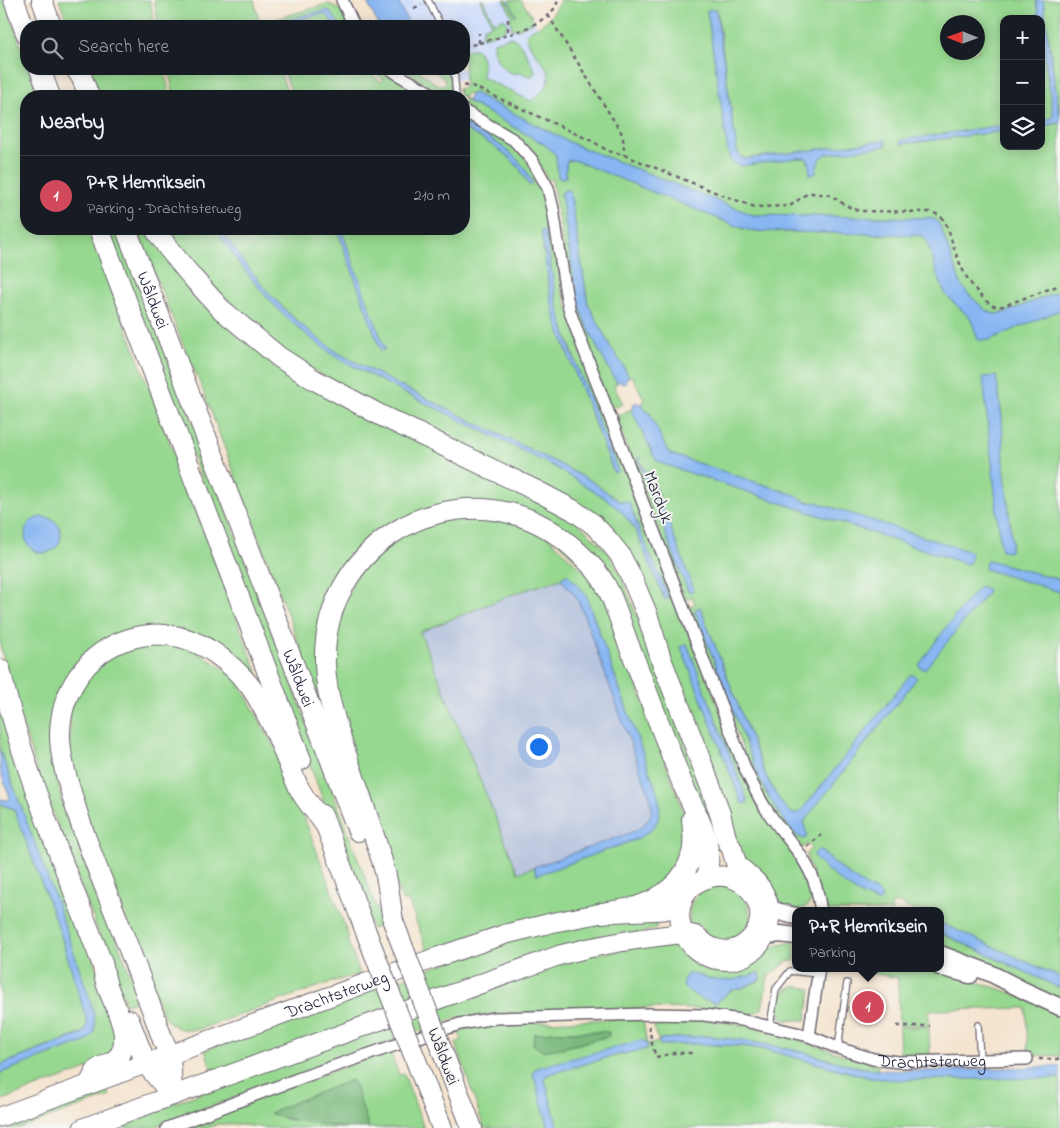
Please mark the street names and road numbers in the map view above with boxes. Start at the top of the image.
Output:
street label: Wâldwei [129,268,174,333]
street label: Mardyk [635,468,679,528]
street label: Wâldwei [274,646,320,711]
street label: Drachtsterweg [281,965,392,1027]
street label: Wâldwei [419,1024,465,1089]
street label: Drachtsterweg [875,1049,986,1077]

